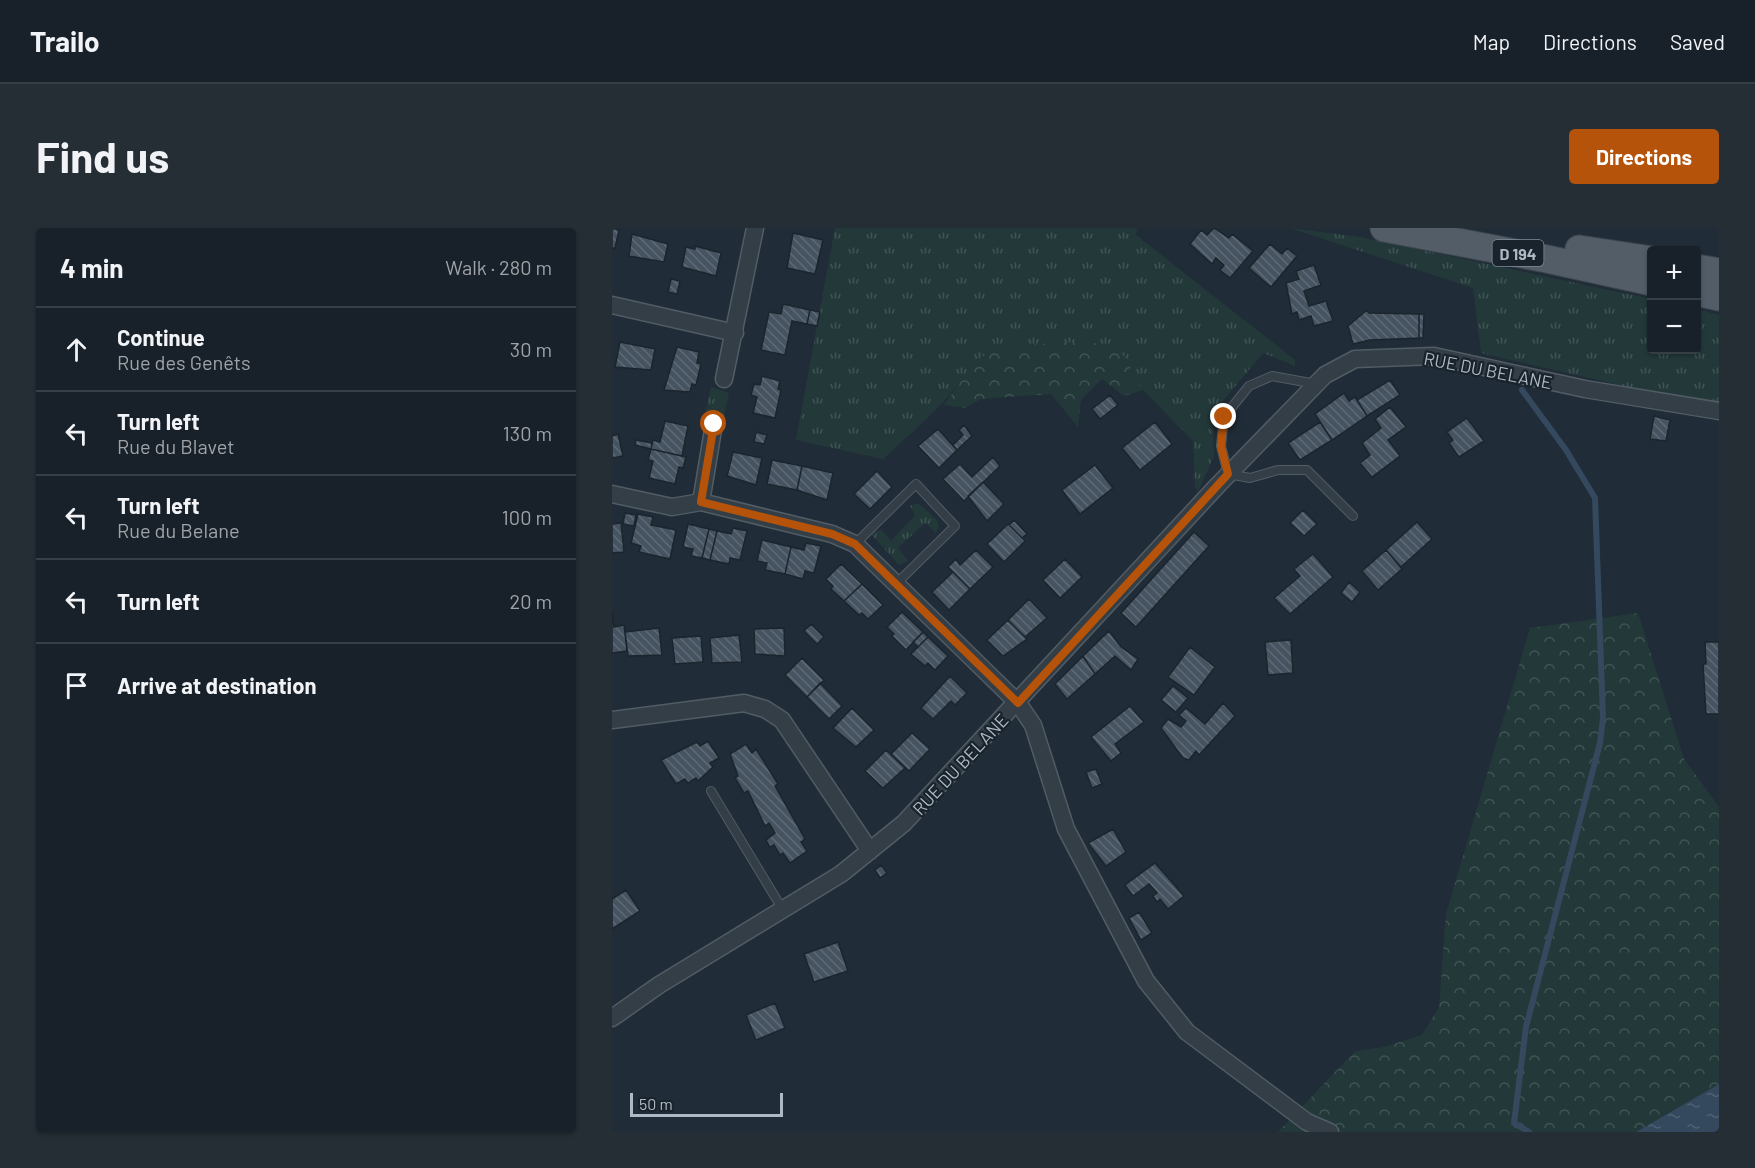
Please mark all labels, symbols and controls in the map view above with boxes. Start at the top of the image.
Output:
text: Trailo [30,24,100,58]
text: Map [1473,29,1510,54]
text: Directions [1543,29,1637,54]
text: Saved [1670,29,1725,54]
button: Directions [1569,129,1719,184]
text: Find us [36,131,169,181]
road number: D 194 [1492,240,1544,266]
map controls [1647,246,1701,354]
button: + [1647,246,1701,300]
text: 4 min [60,252,124,283]
text: Walk · 280 m [445,255,552,279]
button: − [1647,300,1701,354]
text: Continue [117,324,205,350]
icon: ahead [60,333,93,366]
text: 30 m [510,337,552,361]
street label: RUE DU BELANE [1422,347,1554,393]
text: Rue des Genêts [117,350,251,374]
route end [1210,403,1236,429]
text: Turn left [117,408,200,434]
route start [700,410,726,436]
icon: left [60,417,93,450]
text: 130 m [503,421,552,445]
text: Rue du Blavet [117,434,234,458]
text: Turn left [117,492,200,518]
icon: left [60,501,93,534]
text: 100 m [502,505,552,529]
text: Rue du Belane [117,518,240,542]
icon: left [60,585,93,618]
text: Turn left [117,588,200,614]
text: 20 m [509,589,552,613]
icon: arrive [60,669,93,702]
text: Arrive at destination [117,672,316,698]
street label: RUE DU BELANE [907,709,1013,819]
scale bar [630,1090,783,1118]
text: 50 m [639,1094,673,1113]

